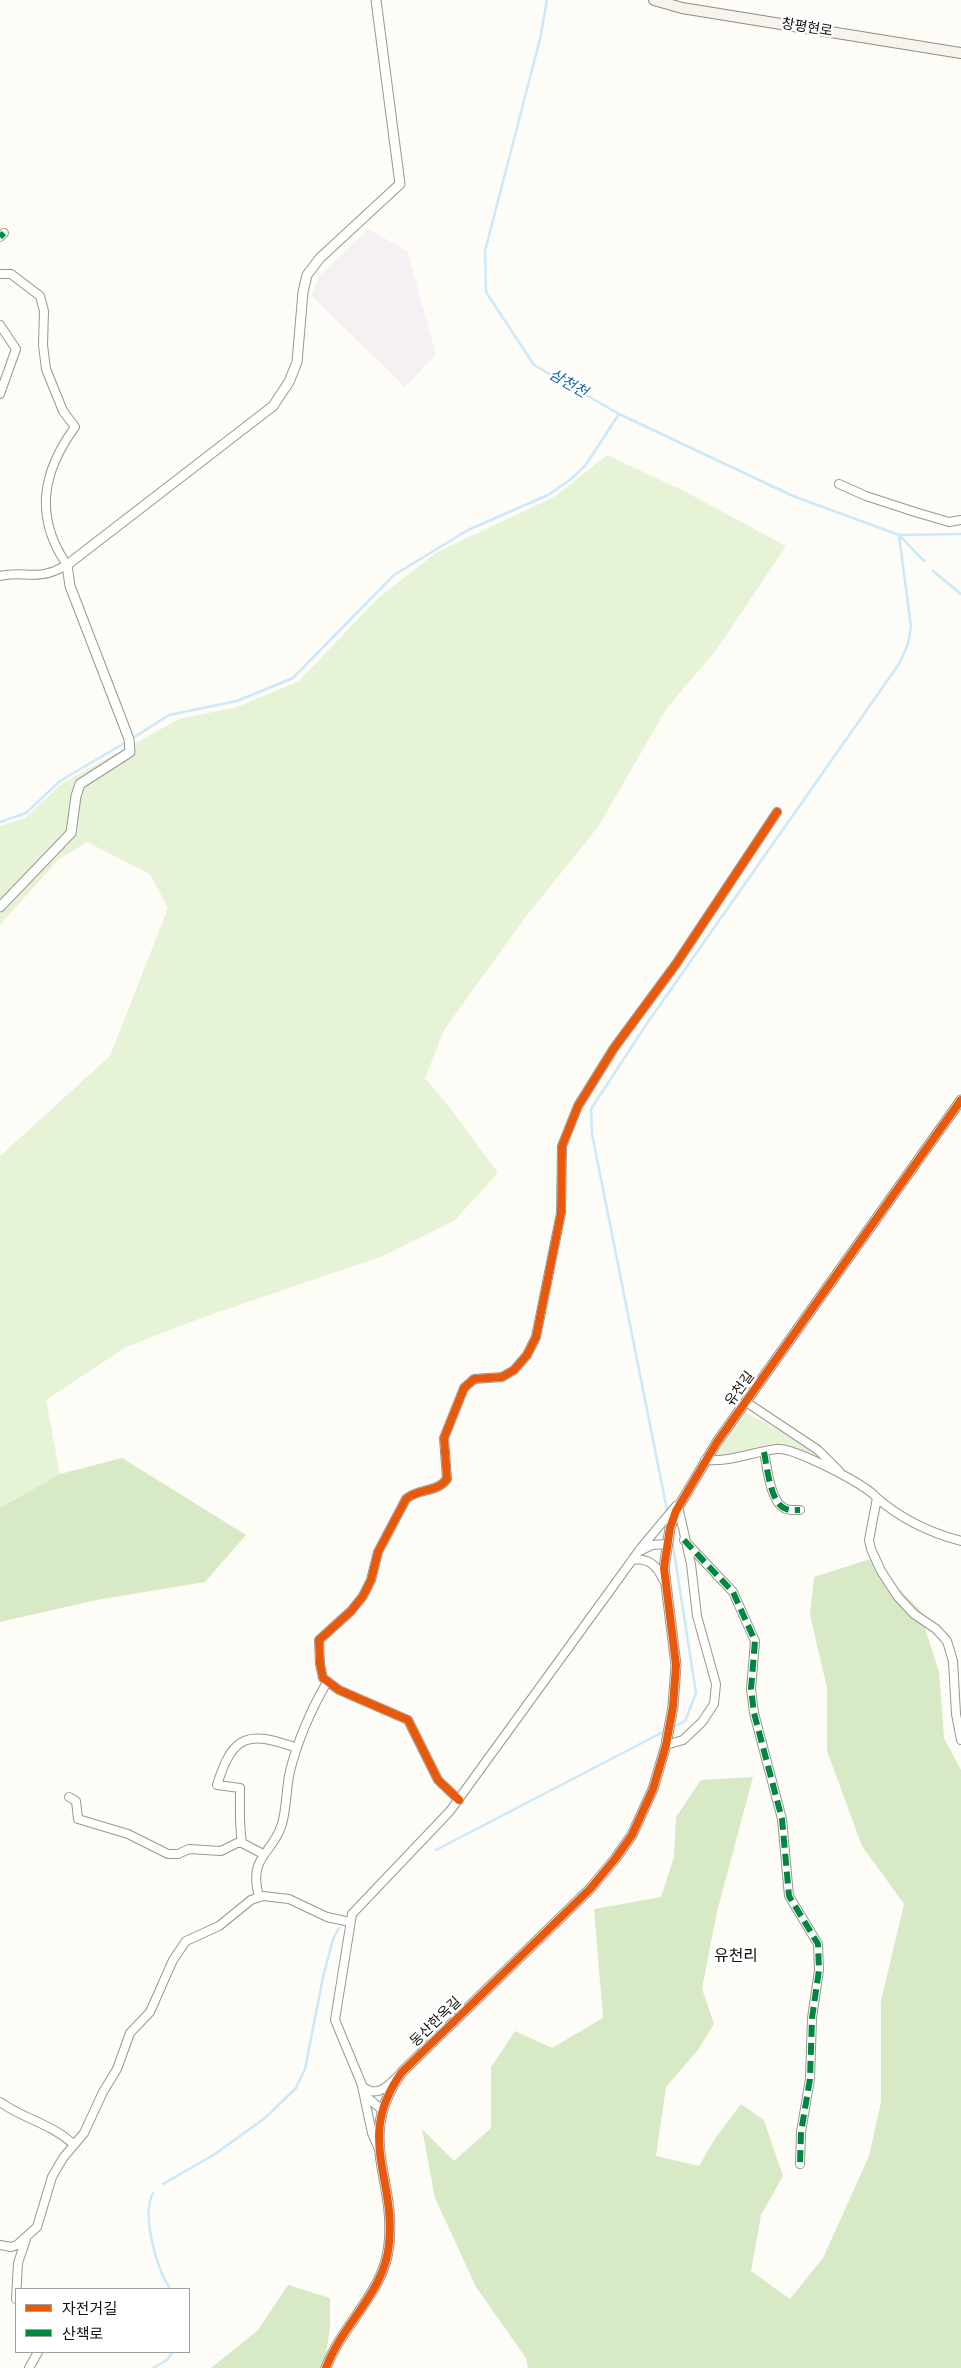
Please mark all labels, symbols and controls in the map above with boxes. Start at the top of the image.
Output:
street label: 창평현로 [780,16,834,40]
water label: 삼천천 [546,366,590,402]
street label: 유천길 [722,1368,758,1410]
district label: 유천리 [714,1947,758,1967]
street label: 동산한옥길 [407,1994,465,2050]
legend [15,2288,190,2353]
text: 자전거길 [62,2300,117,2318]
text: 산책로 [62,2325,103,2343]

